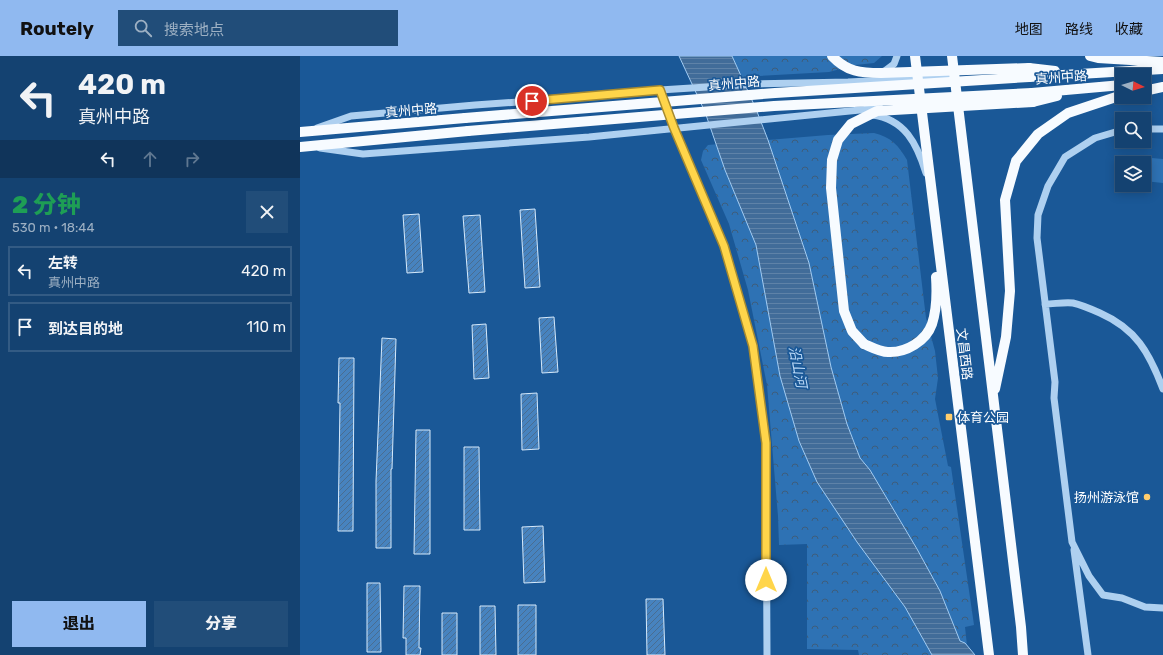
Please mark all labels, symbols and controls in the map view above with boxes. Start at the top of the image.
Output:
search box [118,10,398,46]
text: Routely [20,17,94,40]
icon: search [132,17,154,39]
text: 搜索地点 [164,21,224,39]
text: 地图 [1015,21,1043,38]
text: 路线 [1065,21,1093,38]
text: 收藏 [1115,21,1143,38]
text: 420 m [78,68,166,101]
street label: 真州中路 [1035,68,1088,87]
north arrow [1115,68,1151,104]
map controls [1115,68,1151,192]
icon: left [12,72,64,124]
street label: 真州中路 [707,74,761,93]
pin [515,84,549,118]
icon: arrive [521,90,543,112]
street label: 真州中路 [384,101,438,120]
text: 真州中路 [78,106,150,128]
button: search [1115,112,1151,148]
icon: left [97,148,119,170]
icon: ahead [139,148,161,170]
icon: right [181,148,203,170]
button: layers [1115,156,1151,192]
text: 2 分钟 [12,191,81,219]
button: close [246,191,288,233]
text: 530 m · 18:44 [12,220,95,235]
text: 左转 [48,254,78,272]
icon: left [14,260,36,282]
text: 420 m [241,262,286,280]
text: 真州中路 [48,275,100,290]
icon: arrive [14,316,36,338]
text: 110 m [247,318,286,336]
text: 到达目的地 [48,320,123,338]
street label: 文昌西路 [954,327,975,381]
water label: 沿山河 [785,345,810,392]
place label: 体育公园 [957,410,1009,425]
marker: 体育公园 [944,412,954,422]
place label: 扬州游泳馆 [1074,490,1139,505]
marker: 扬州游泳馆 [1142,492,1152,502]
position arrow [745,559,787,601]
button: 退出 [12,601,146,647]
button: 分享 [154,601,288,647]

